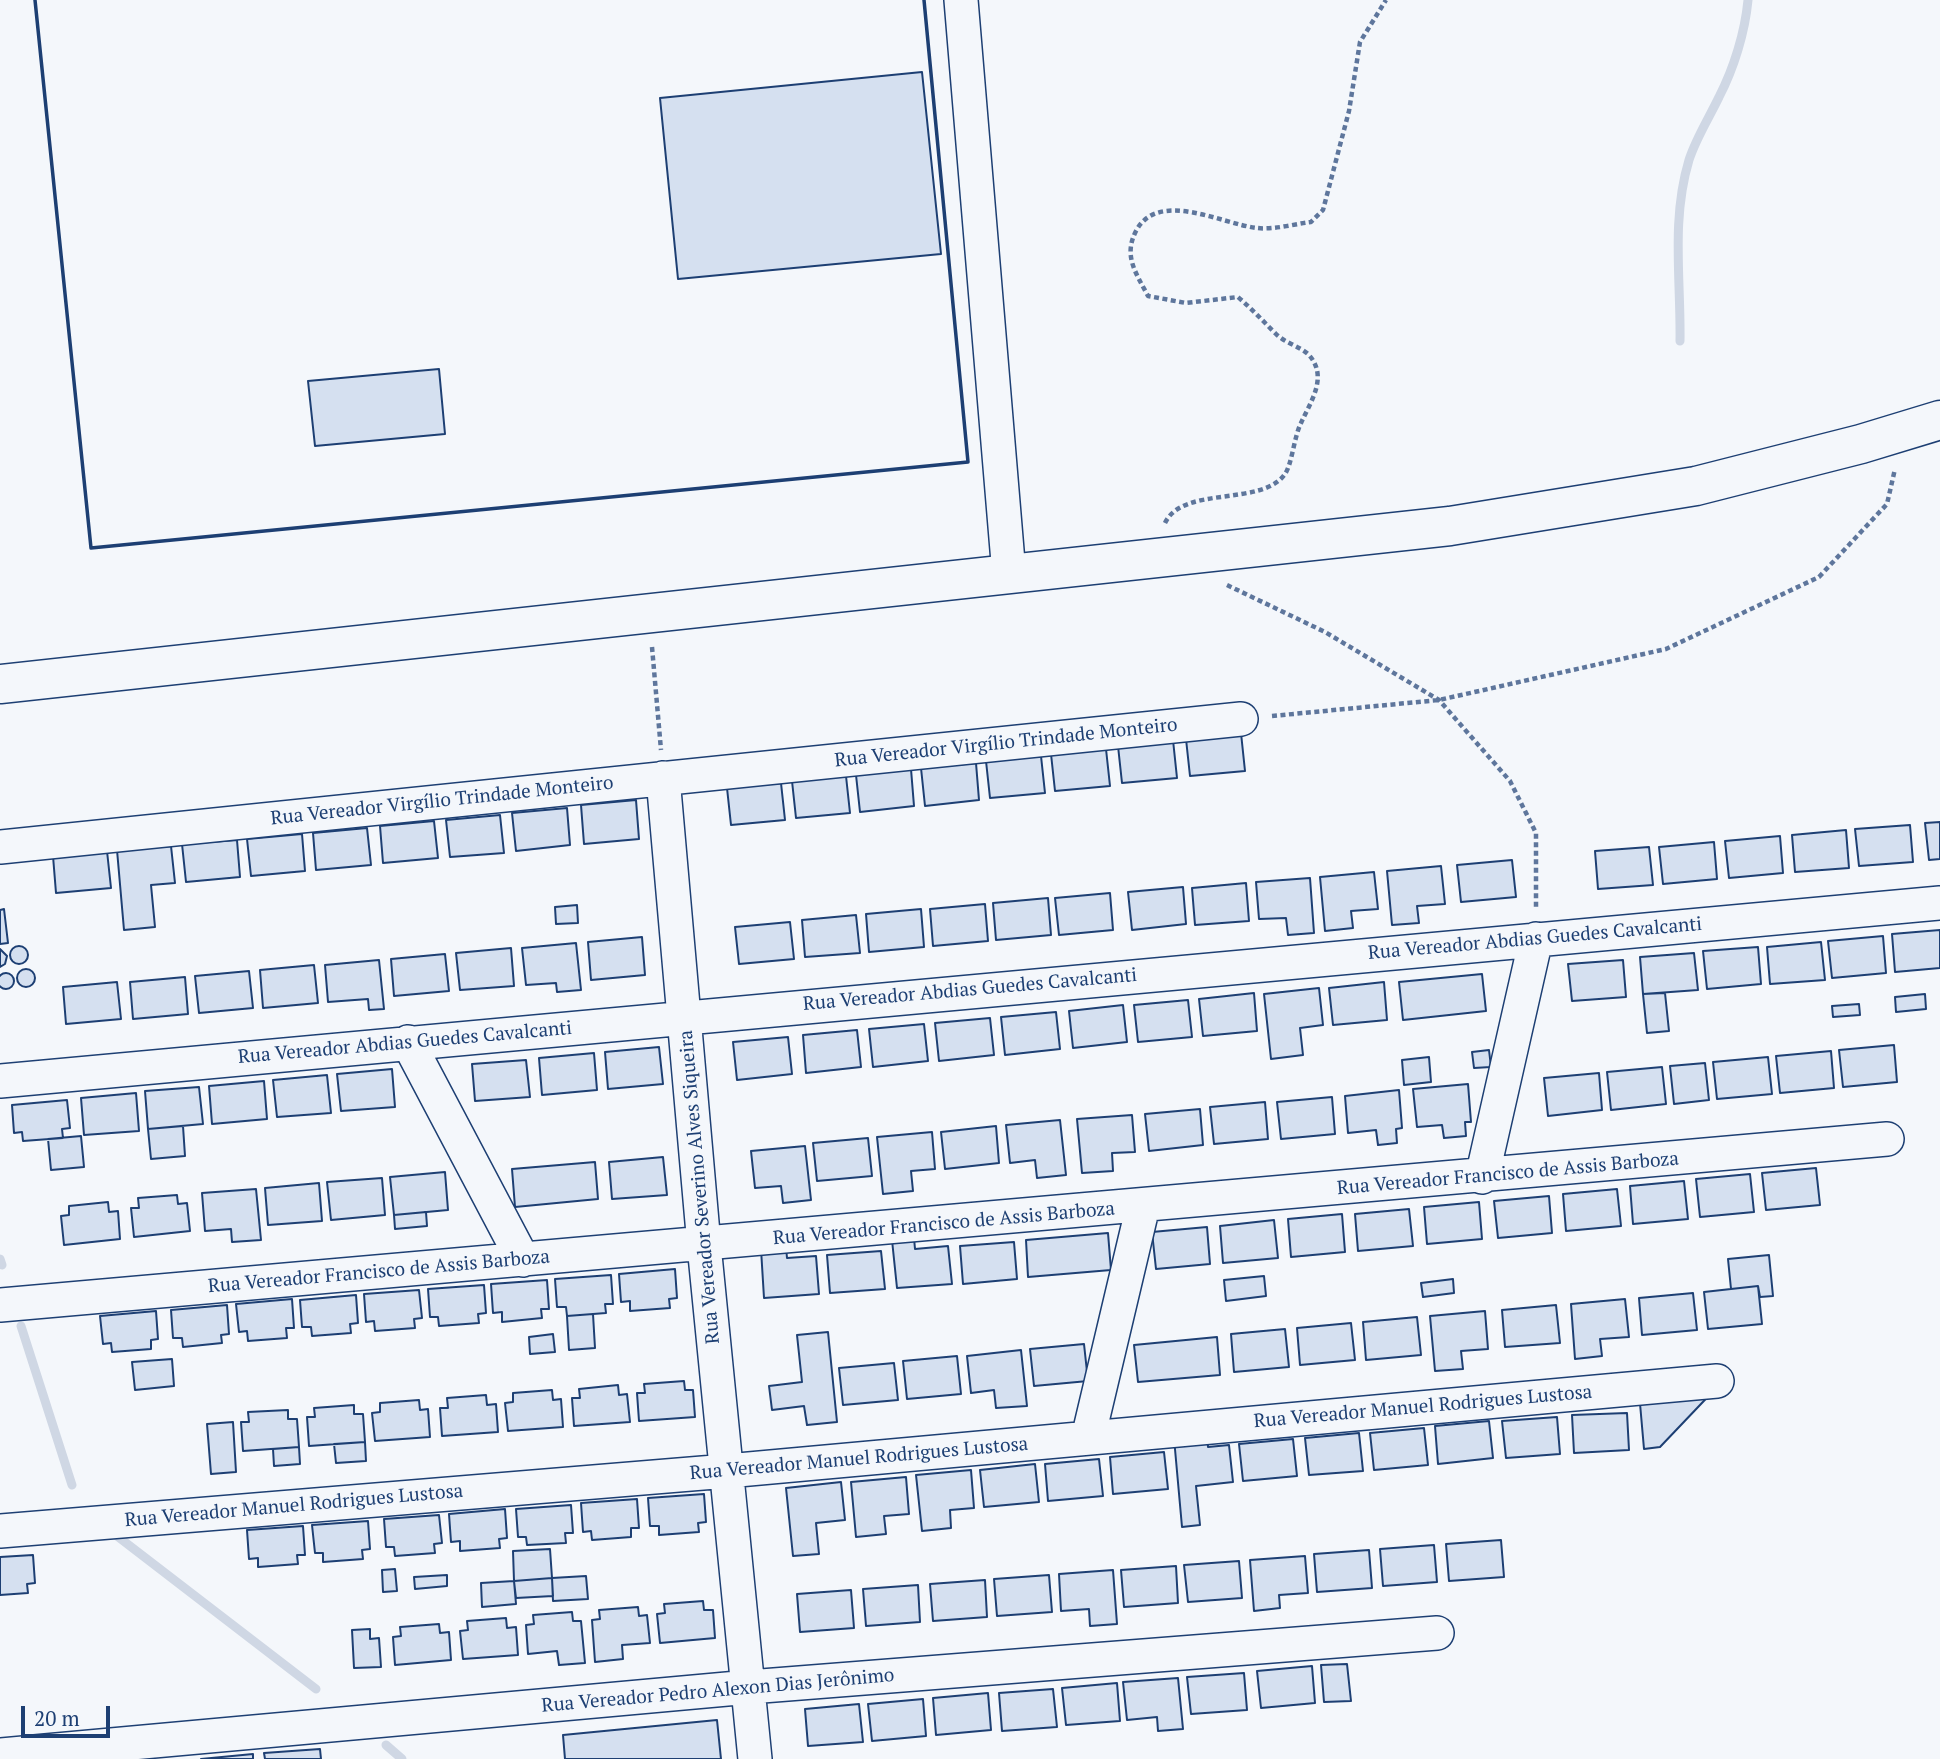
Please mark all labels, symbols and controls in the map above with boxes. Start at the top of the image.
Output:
street label: Rua Vereador Virgílio Trindade Monteiro [834,714,1178,772]
street label: Rua Vereador Virgílio Trindade Monteiro [270,772,614,830]
street label: Rua Vereador Abdias Guedes Cavalcanti [1367,913,1703,965]
street label: Rua Vereador Abdias Guedes Cavalcanti [802,964,1138,1016]
street label: Rua Vereador Abdias Guedes Cavalcanti [237,1017,573,1069]
street label: Rua Vereador Severino Alves Siqueira [675,1029,725,1345]
street label: Rua Vereador Francisco de Assis Barboza [1336,1148,1680,1200]
street label: Rua Vereador Francisco de Assis Barboza [772,1198,1116,1250]
street label: Rua Vereador Francisco de Assis Barboza [207,1246,551,1298]
street label: Rua Vereador Manuel Rodrigues Lustosa [1253,1381,1593,1433]
street label: Rua Vereador Manuel Rodrigues Lustosa [689,1433,1029,1485]
street label: Rua Vereador Manuel Rodrigues Lustosa [124,1480,464,1532]
street label: Rua Vereador Pedro Alexon Dias Jerônimo [541,1664,895,1718]
scale bar [24,1692,114,1736]
text: 20 m [34,1704,80,1732]

